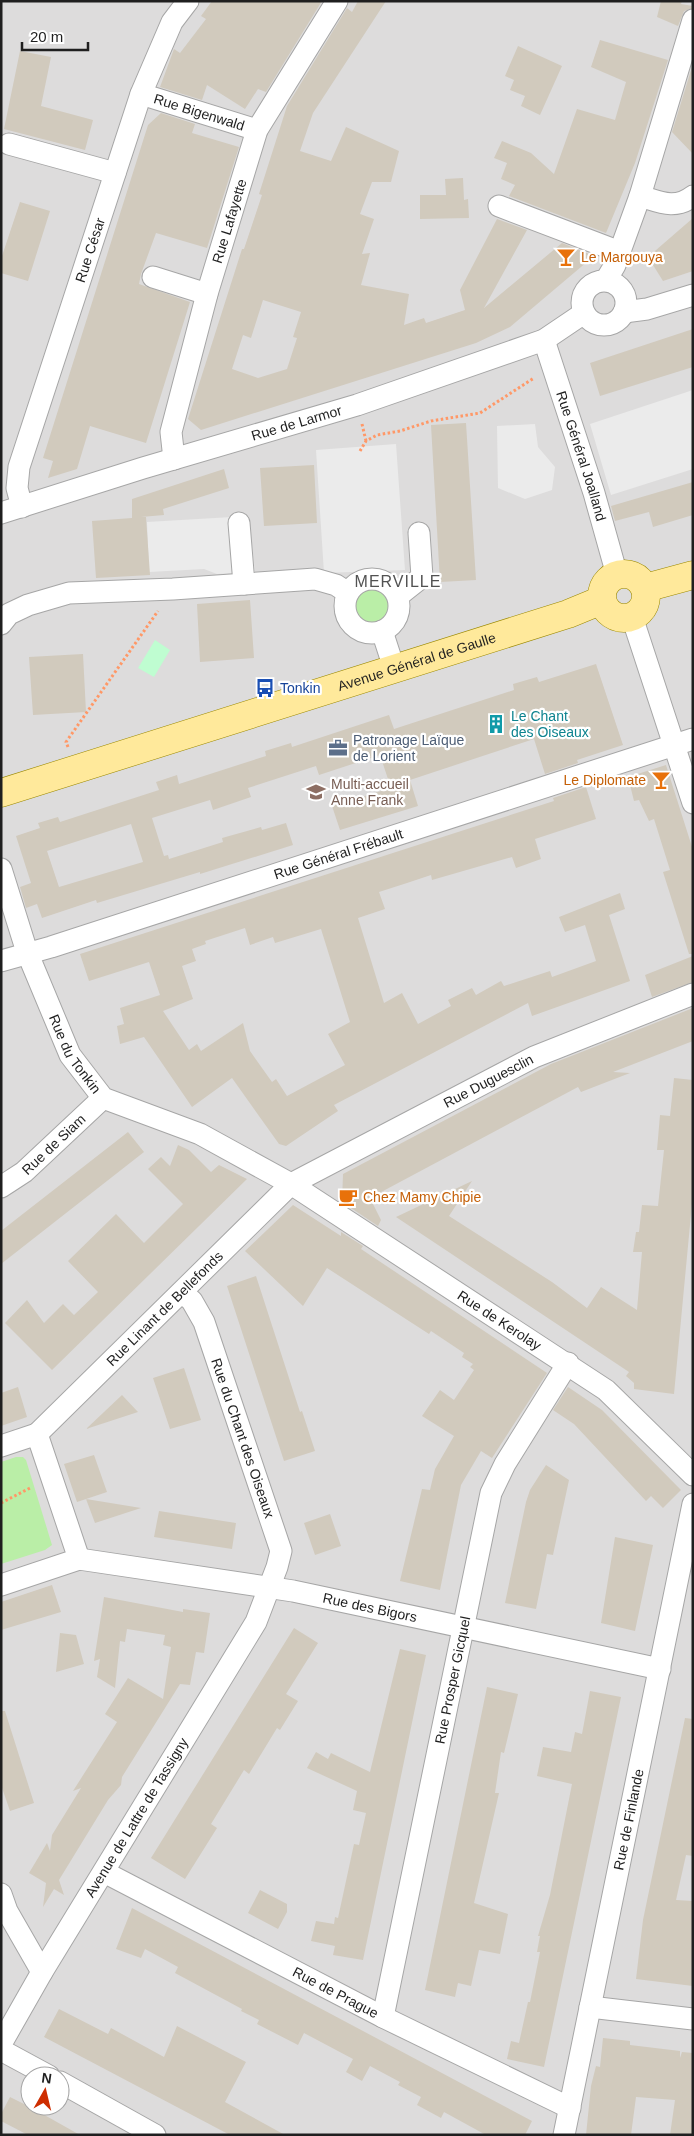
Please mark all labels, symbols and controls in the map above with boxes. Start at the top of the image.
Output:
scale bar [22,20,89,52]
text: 20 m [30,28,63,45]
street label: Rue Bigenwald [152,90,247,134]
street label: Rue Lafayette [209,177,250,265]
street label: Rue César [72,215,108,284]
bar icon: Le Margouya [555,246,577,268]
place label: Le Margouya [581,249,663,265]
street label: Rue Général Joalland [553,389,609,523]
street label: Rue de Larmor [249,402,344,444]
district label: MERVILLE [355,573,441,590]
street label: Avenue Général de Gaulle [336,629,498,694]
bus stop icon: Tonkin [254,677,276,699]
place label: Tonkin [280,680,320,696]
place label: Le Chant des Oiseaux [511,708,589,740]
building icon: Le Chant des Oiseaux [485,713,507,735]
place label: Patronage Laïque de Lorient [353,732,465,764]
office icon: Patronage Laïque de Lorient [327,737,349,759]
bar icon: Le Diplomate [650,769,672,791]
place label: Le Diplomate [564,772,646,788]
place label: Multi-accueil Anne Frank [331,776,409,808]
school or university icon: Multi-accueil Anne Frank [305,781,327,803]
street label: Rue Général Frébault [272,825,405,882]
street label: Rue du Tonkin [46,1012,104,1096]
street label: Rue Duguesclin [441,1051,536,1111]
street label: Rue de Siam [19,1111,89,1178]
cafe icon: Chez Mamy Chipie [337,1186,359,1208]
place label: Chez Mamy Chipie [363,1189,481,1205]
street label: Rue Linant de Bellefonds [103,1248,226,1369]
street label: Rue de Kerolay [455,1287,544,1353]
street label: Rue du Chant des Oiseaux [208,1356,278,1520]
street label: Rue des Bigors [321,1590,418,1625]
street label: Rue Prosper Gicquel [431,1615,473,1745]
street label: Avenue de Lattre de Tassigny [82,1735,191,1900]
street label: Rue de Finlande [610,1767,647,1872]
street label: Rue de Prague [290,1964,381,2021]
north arrow [20,2066,70,2116]
text: N [41,2069,53,2087]

